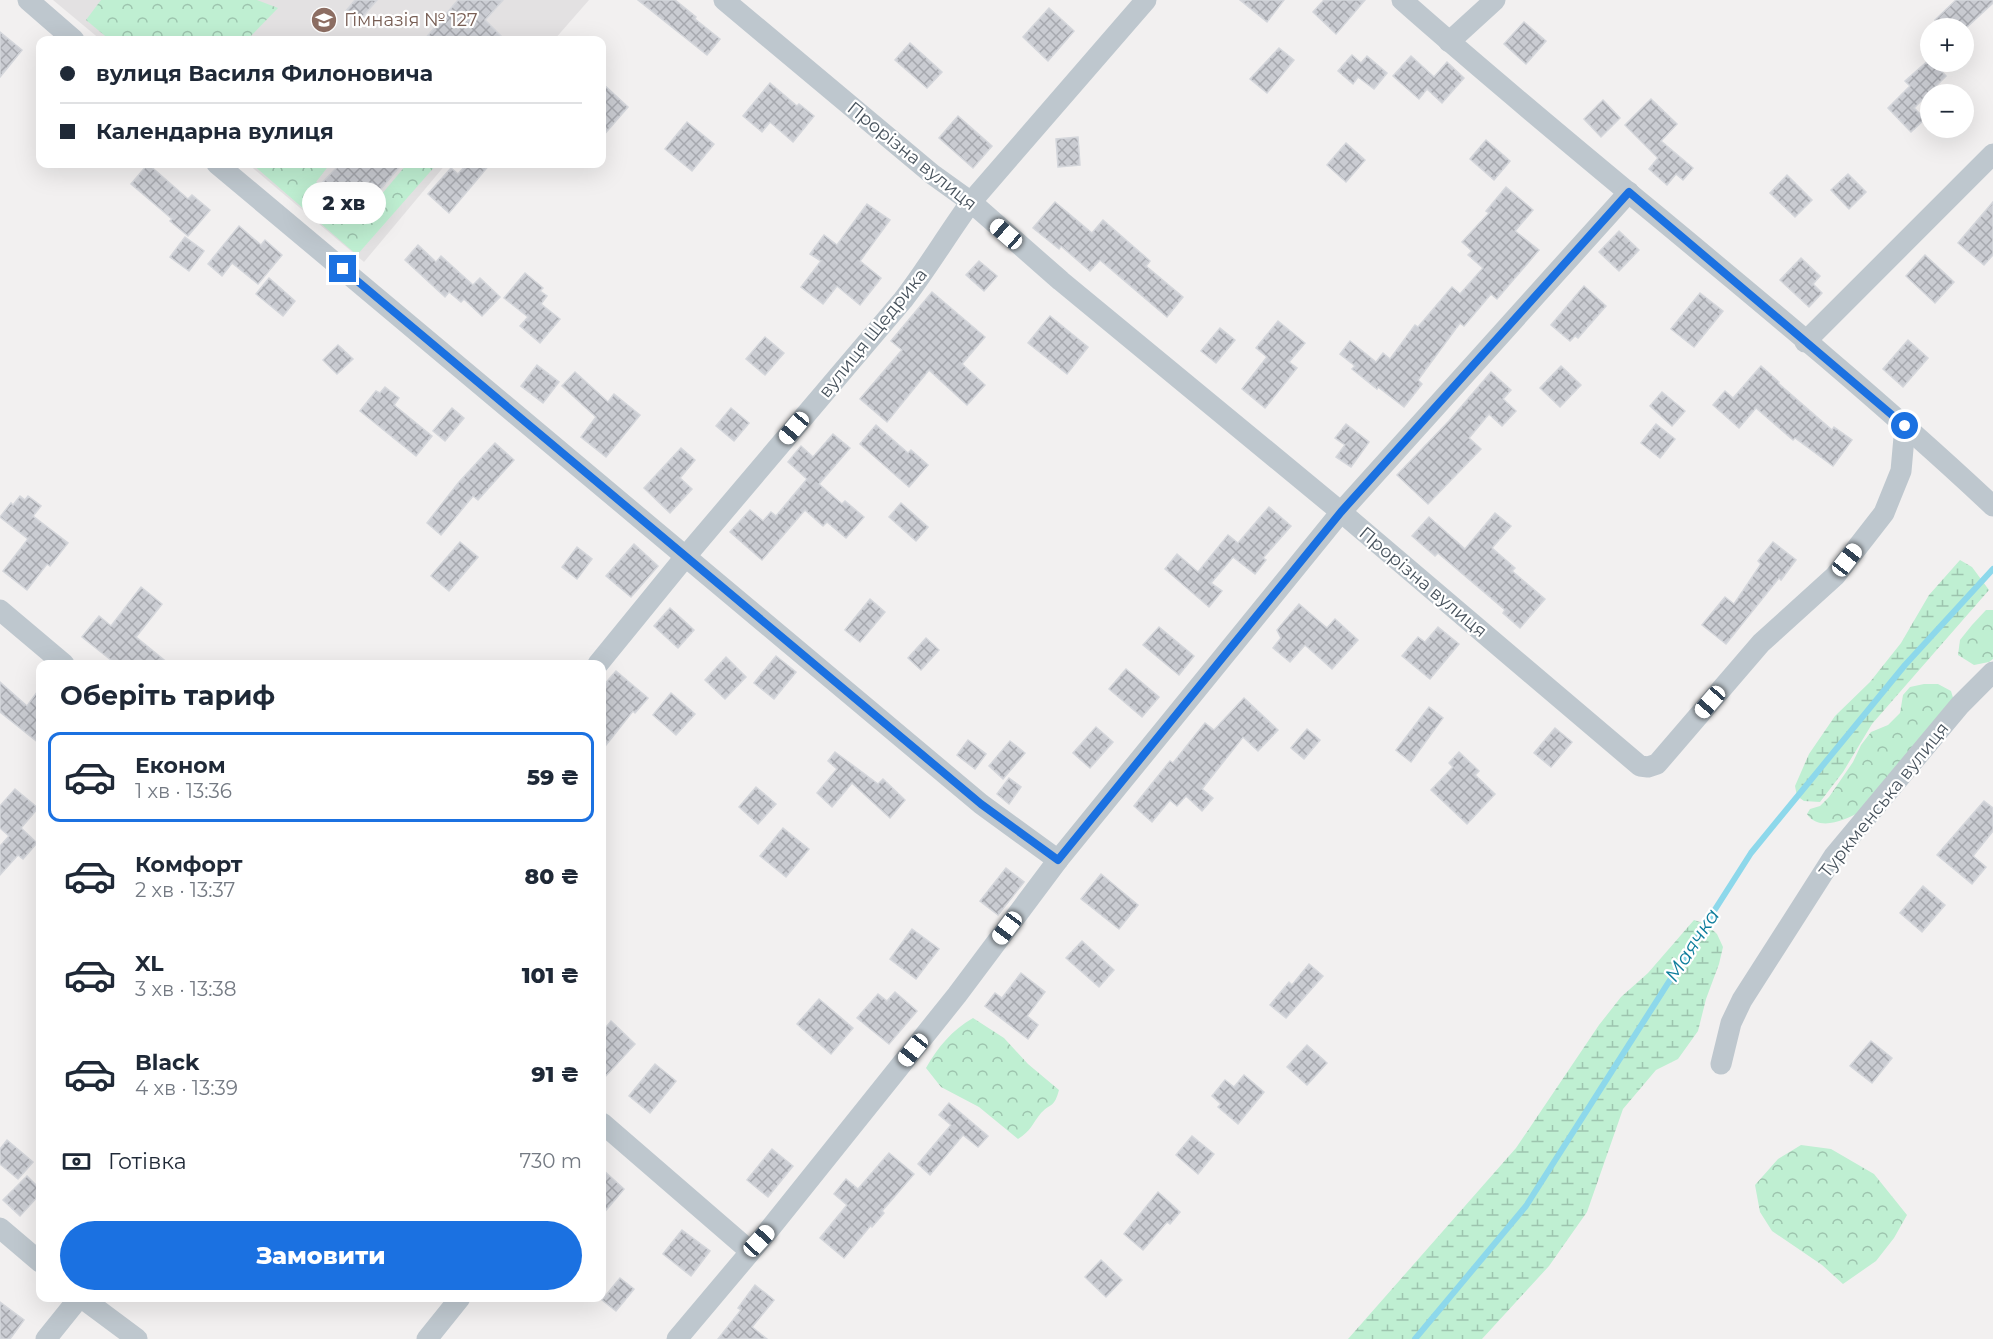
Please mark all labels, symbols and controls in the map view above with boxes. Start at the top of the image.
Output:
school or university icon: Гімназія № 127 [309,5,339,35]
place label: Гімназія № 127 [344,9,478,31]
map controls [1920,18,1974,138]
button: + [1920,18,1974,72]
text: вулиця Василя Филоновича [96,60,433,87]
button: − [1920,84,1974,138]
street label: Прорізна вулиця [843,97,981,215]
text: Календарна вулиця [96,118,334,145]
callout: 2 хв [301,182,385,224]
text: 2 хв [323,191,365,215]
car [987,215,1025,253]
route end [329,255,356,282]
street label: вулиця Щедрика [814,264,932,402]
car [776,408,812,448]
route start [1891,412,1918,439]
street label: Прорізна вулиця [1354,522,1492,642]
car [1829,540,1865,580]
text: Оберіть тариф [60,679,275,712]
car [1691,683,1729,721]
street label: Туркменська вулиця [1815,718,1953,882]
icon: car [63,750,117,804]
text: Економ [135,752,226,779]
text: 59 ₴ [527,764,579,791]
text: 1 хв · 13:36 [135,779,232,803]
icon: car [63,849,117,903]
text: Комфорт [135,851,243,878]
text: 80 ₴ [525,863,579,890]
text: 2 хв · 13:37 [135,878,235,902]
water label: Маячка [1660,904,1724,986]
car [989,908,1025,948]
icon: car [63,948,117,1002]
text: XL [135,950,164,977]
text: 101 ₴ [522,962,579,989]
text: 3 хв · 13:38 [135,977,237,1001]
car [895,1030,931,1070]
icon: car [63,1047,117,1101]
text: Black [135,1049,199,1076]
text: 91 ₴ [531,1061,579,1088]
text: 4 хв · 13:39 [135,1076,238,1100]
icon: cash [60,1145,93,1178]
text: Готівка [108,1148,187,1175]
text: 730 m [519,1149,582,1173]
button: Замовити [60,1221,582,1290]
car [740,1222,778,1260]

